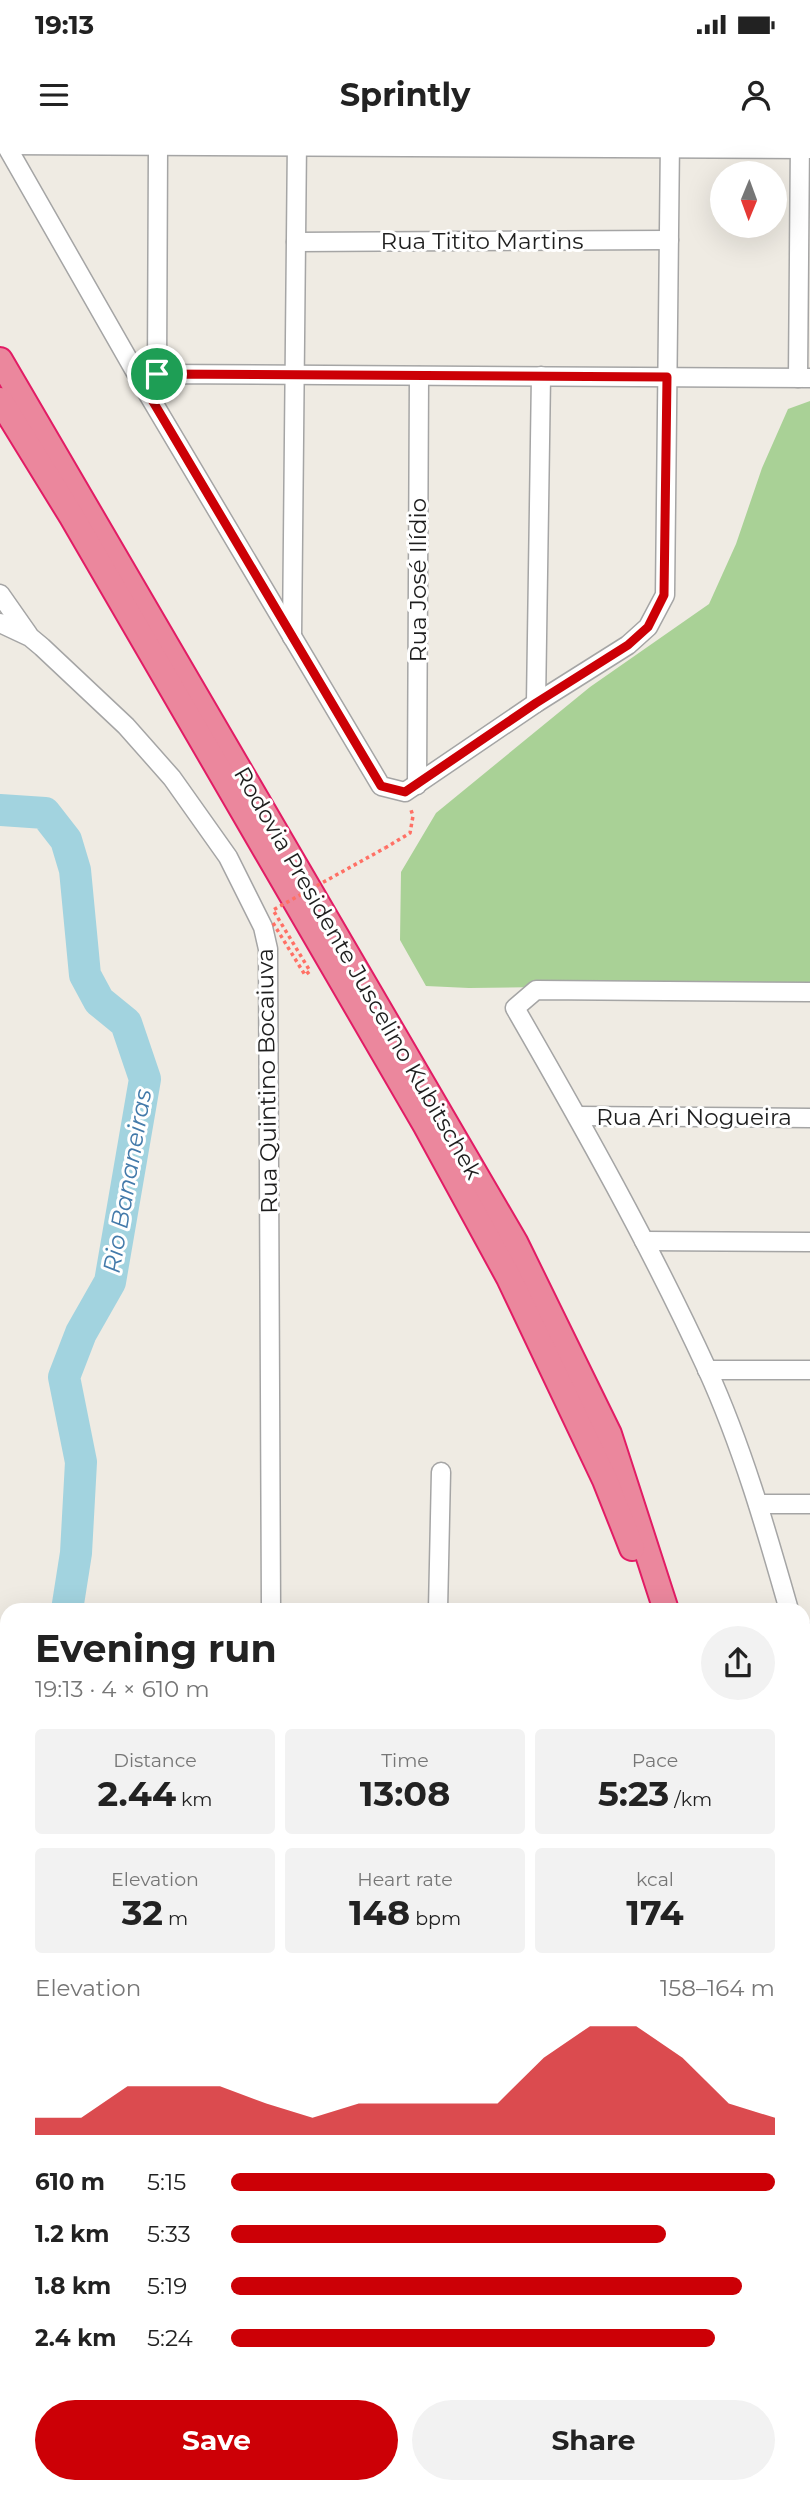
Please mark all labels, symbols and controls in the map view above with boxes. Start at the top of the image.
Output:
text: 19:13 [35,9,94,41]
text: Sprintly [340,75,470,114]
icon: menu [35,76,73,114]
icon: person [737,76,775,114]
north arrow [710,161,788,238]
map controls [710,161,787,238]
street label: Rua Titito Martins [381,227,583,255]
pin [127,344,187,404]
icon: arrive [138,355,176,393]
street label: Rua José Ilídio [404,498,432,662]
street label: Rodovia Presidente Juscelino Kubitschek [228,762,488,1184]
street label: Rua Quintino Bocaiuva [251,948,283,1214]
water label: Rio Bananeiras [97,1086,158,1275]
street label: Rua Ari Nogueira [596,1103,792,1131]
text: Evening run [35,1625,277,1672]
button: share [701,1626,775,1700]
text: 19:13 · 4 × 610 m [35,1675,210,1703]
text: Distance [113,1749,197,1772]
text: Time [381,1749,429,1772]
text: Pace [632,1749,678,1772]
text: 2.44 [98,1772,176,1815]
text: 13:08 [360,1772,450,1815]
text: 5:23 [598,1772,669,1815]
text: km [176,1788,212,1811]
text: /km [669,1788,712,1811]
text: Elevation [111,1868,199,1891]
text: Heart rate [357,1868,453,1891]
text: kcal [636,1868,674,1891]
text: 32 [122,1891,163,1934]
text: 148 [349,1891,410,1934]
text: 174 [626,1891,684,1934]
text: m [163,1907,188,1930]
text: bpm [410,1907,461,1930]
text: Elevation [35,1974,141,2002]
text: 158–164 m [660,1974,775,2002]
text: 610 m [35,2168,105,2196]
text: 5:15 [147,2168,186,2196]
text: 1.2 km [35,2220,109,2248]
text: 5:33 [147,2220,191,2248]
text: 1.8 km [35,2272,111,2300]
text: 5:19 [147,2272,187,2300]
text: 2.4 km [35,2324,116,2352]
text: 5:24 [147,2324,193,2352]
button: Save [35,2400,398,2480]
button: Share [412,2400,775,2480]

